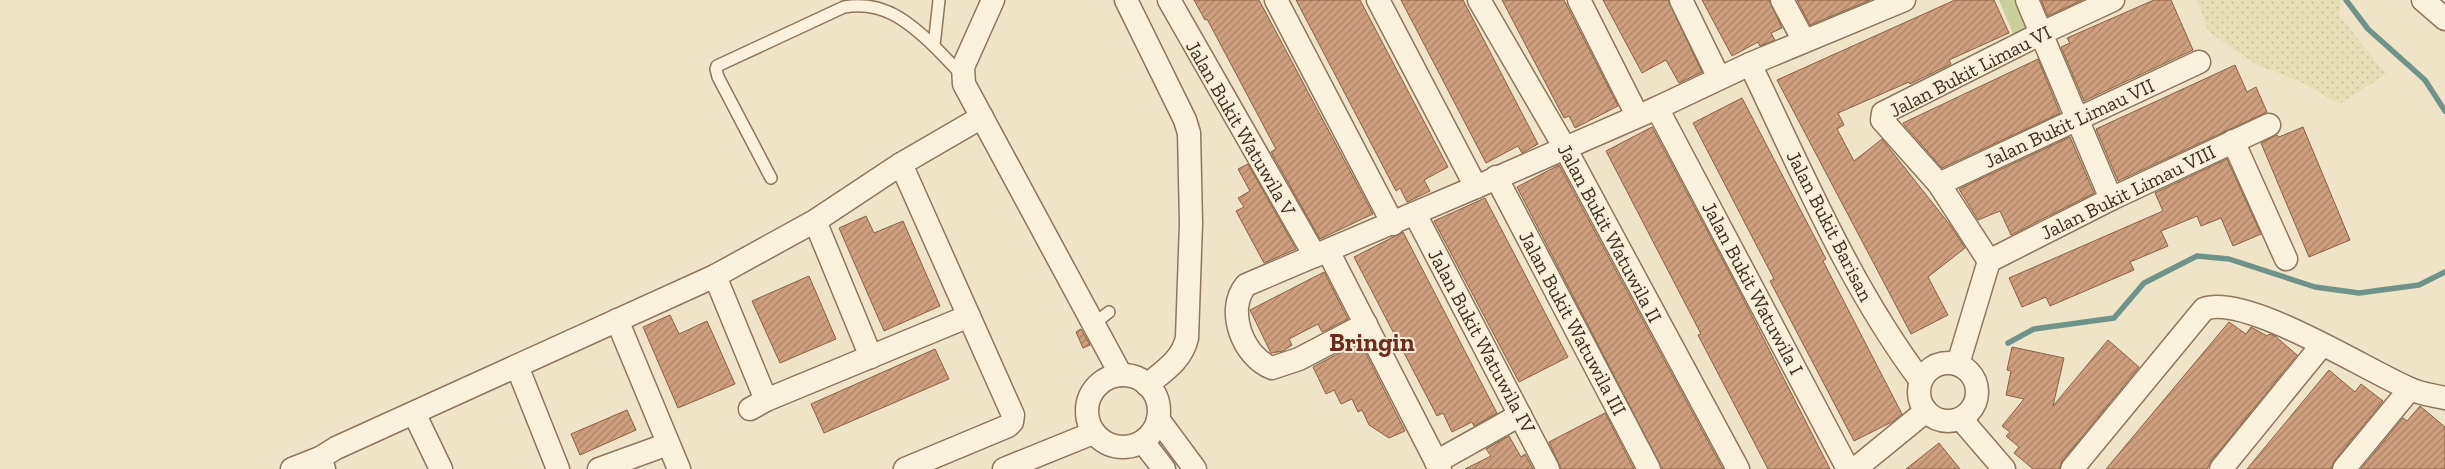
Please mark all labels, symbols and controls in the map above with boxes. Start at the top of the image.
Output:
street label: Jalan Bukit Limau VI [1885,20,2055,122]
street label: Jalan Bukit Watuwila V [1181,36,1301,220]
street label: Jalan Bukit Limau VII [1980,73,2158,173]
street label: Jalan Bukit Limau VIII [2037,139,2219,245]
street label: Jalan Bukit Watuwila II [1553,140,1667,326]
street label: Jalan Bukit Barisan [1782,147,1879,306]
street label: Jalan Bukit Watuwila I [1697,197,1809,379]
street label: Jalan Bukit Watuwila III [1514,227,1632,419]
street label: Jalan Bukit Watuwila IV [1423,245,1541,437]
district label: Bringin [1329,327,1415,357]

